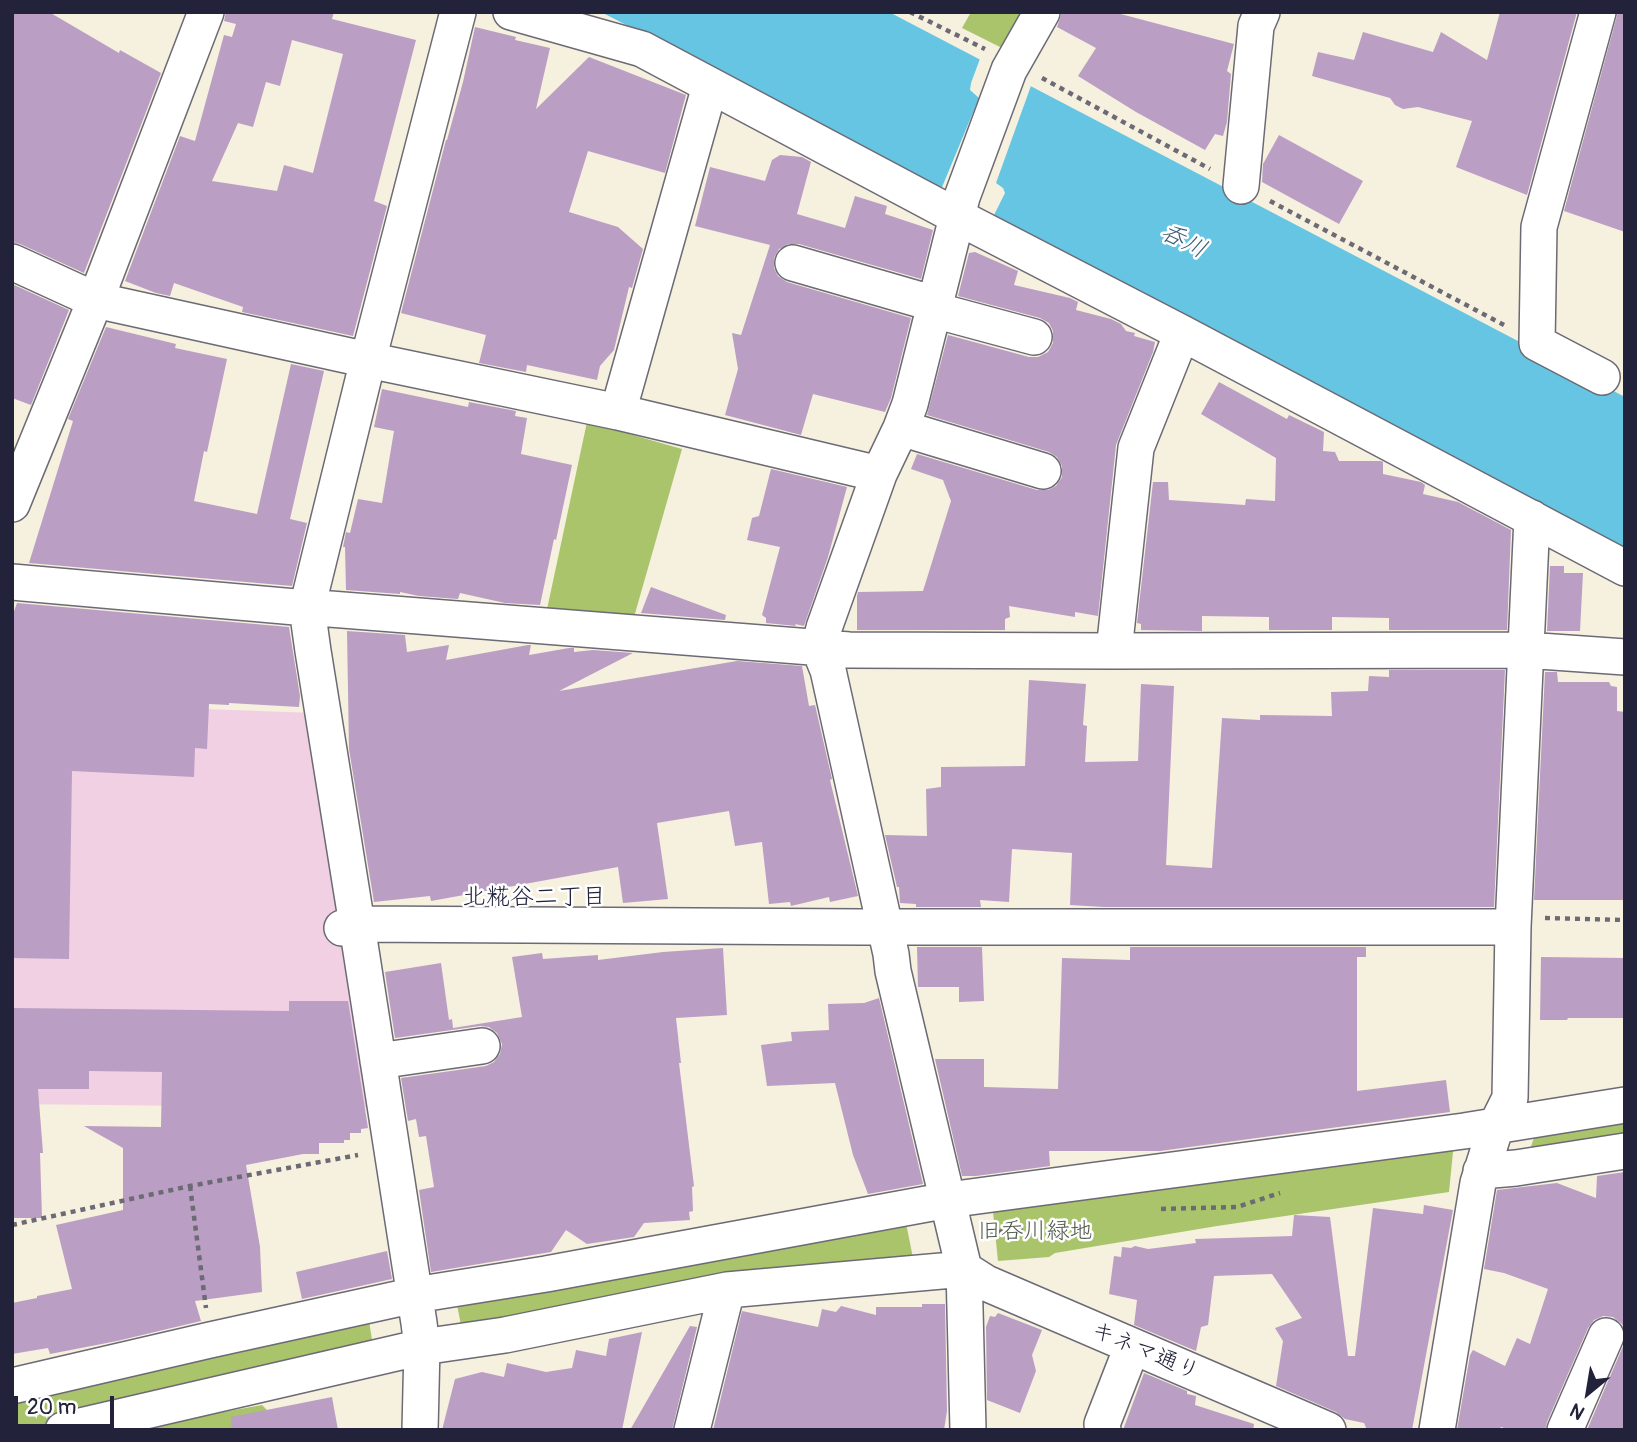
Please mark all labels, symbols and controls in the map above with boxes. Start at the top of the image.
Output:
water label: 呑川 [1155,218,1211,266]
district label: 北糀谷二丁目 [462,884,606,912]
park label: 旧呑川緑地 [978,1218,1092,1246]
street label: キネマ通り [1087,1317,1203,1387]
north arrow [1553,1358,1623,1428]
scale bar [18,1382,117,1426]
text: 20 m [27,1394,76,1421]
text: N [1566,1398,1589,1425]

